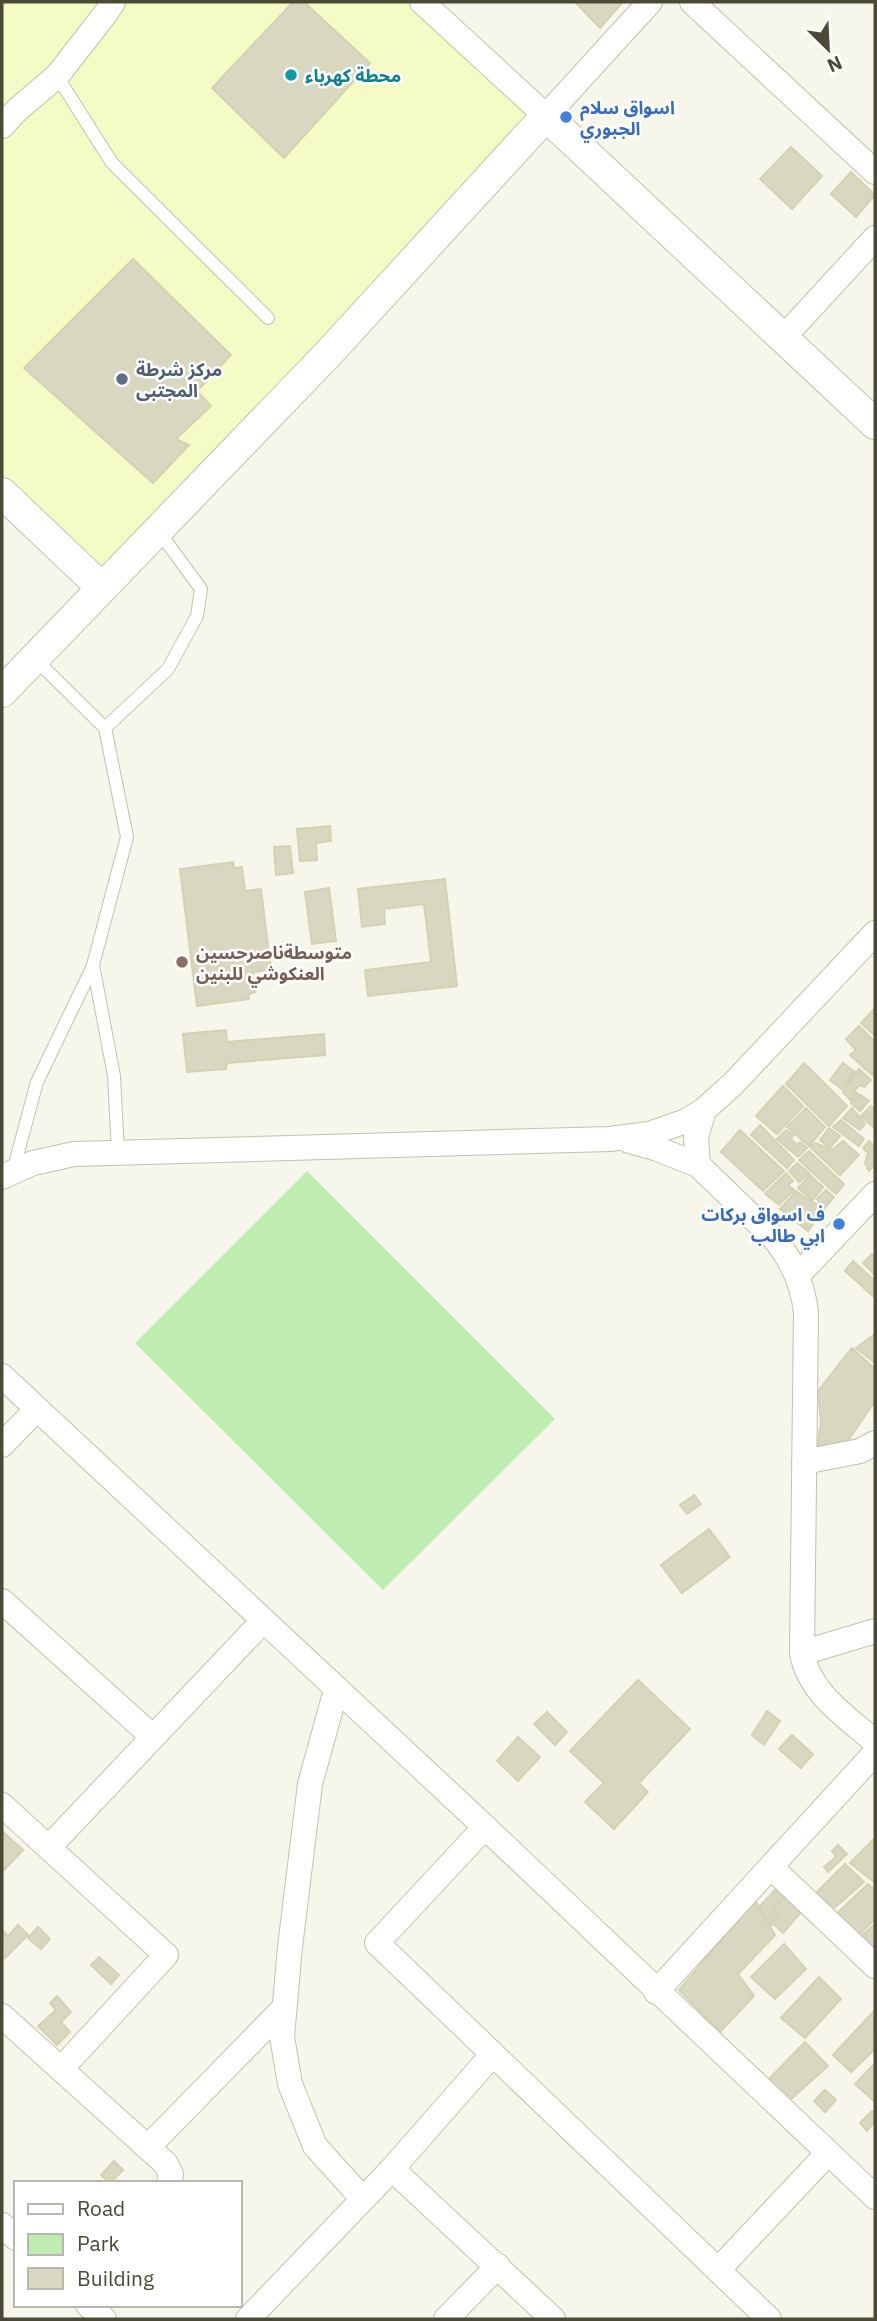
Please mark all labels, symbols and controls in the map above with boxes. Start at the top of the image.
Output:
north arrow [793,14,863,84]
text: N [824,51,846,78]
place label: محطة كهرباء [305,64,401,87]
marker: محطة كهرباء [283,67,299,83]
place label: اسواق سلام الجبوري [580,96,675,143]
marker: اسواق سلام الجبوري [558,109,574,125]
place label: مركز شرطة المجتبى [136,358,222,402]
marker: مركز شرطة المجتبى [114,371,130,387]
place label: متوسطةناصرحسين العنكوشي للبنين [196,941,352,988]
marker: متوسطةناصرحسين العنكوشي للبنين [174,954,190,970]
place label: ف اسواق بركات ابي طالب [701,1203,825,1250]
marker: ف اسواق بركات ابي طالب [831,1216,847,1232]
legend [14,2181,242,2307]
text: Road [77,2194,125,2222]
text: Park [77,2229,120,2257]
text: Building [77,2264,154,2292]

